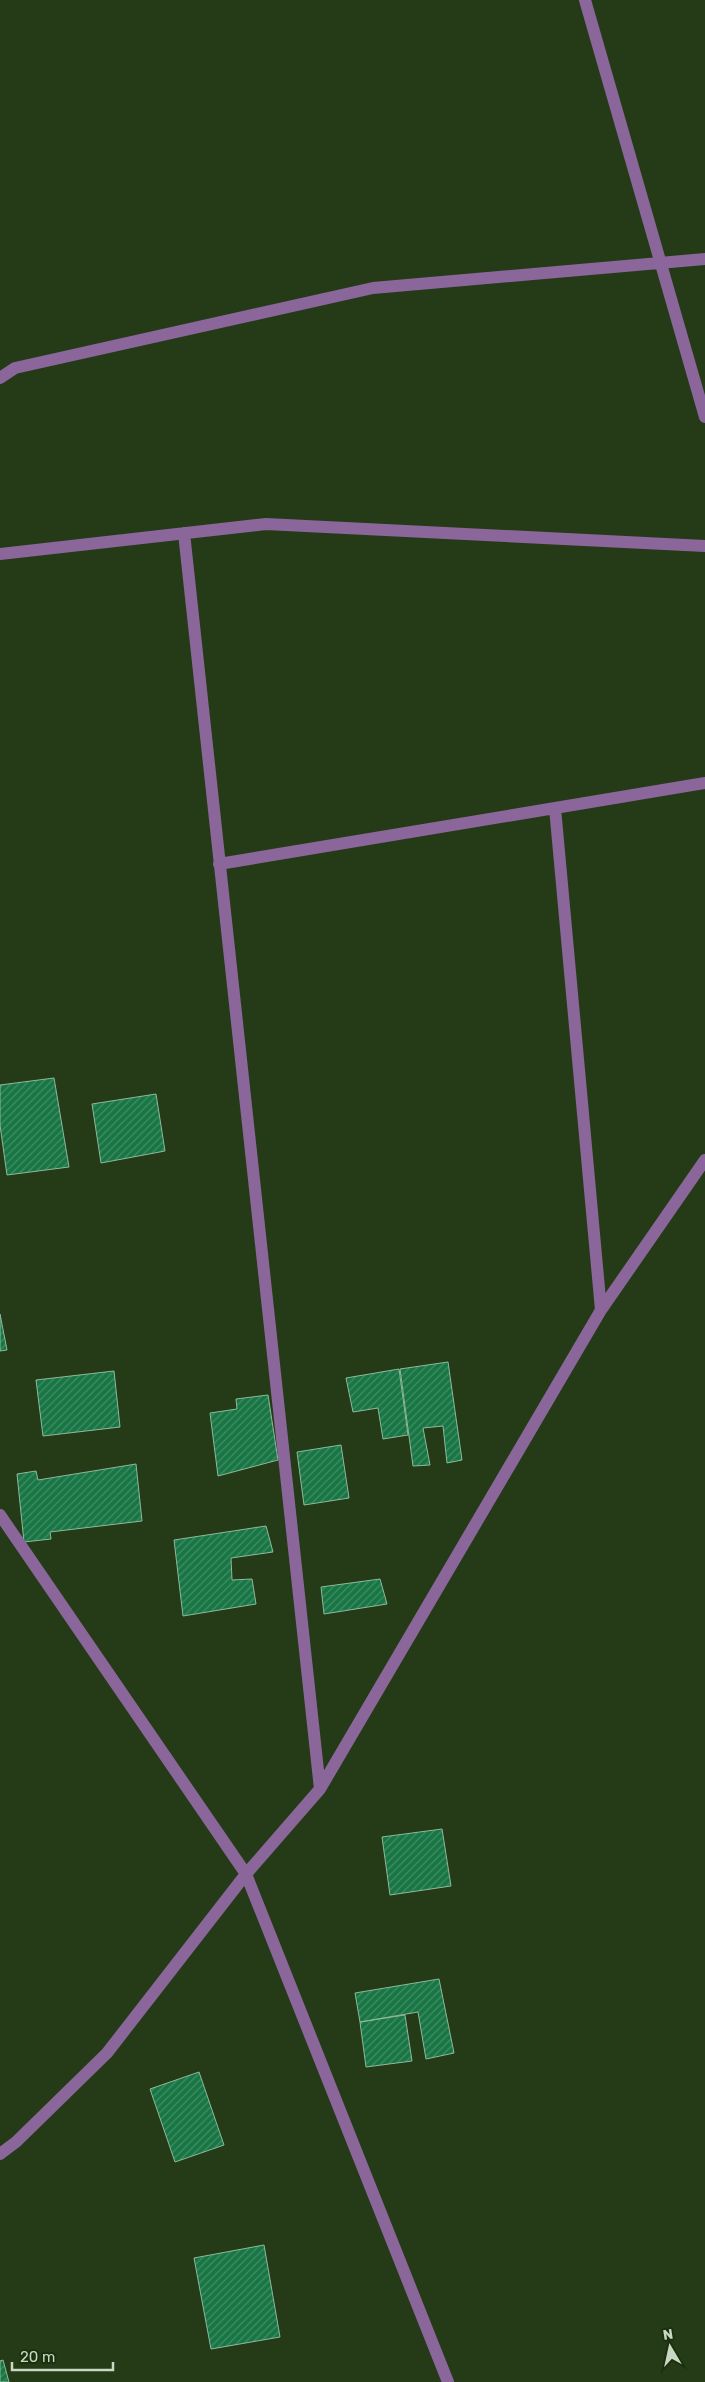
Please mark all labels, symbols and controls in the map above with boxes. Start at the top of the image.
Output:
north arrow [645,2322,695,2372]
text: N [662,2325,674,2344]
scale bar [12,2340,114,2372]
text: 20 m [20,2348,55,2366]

